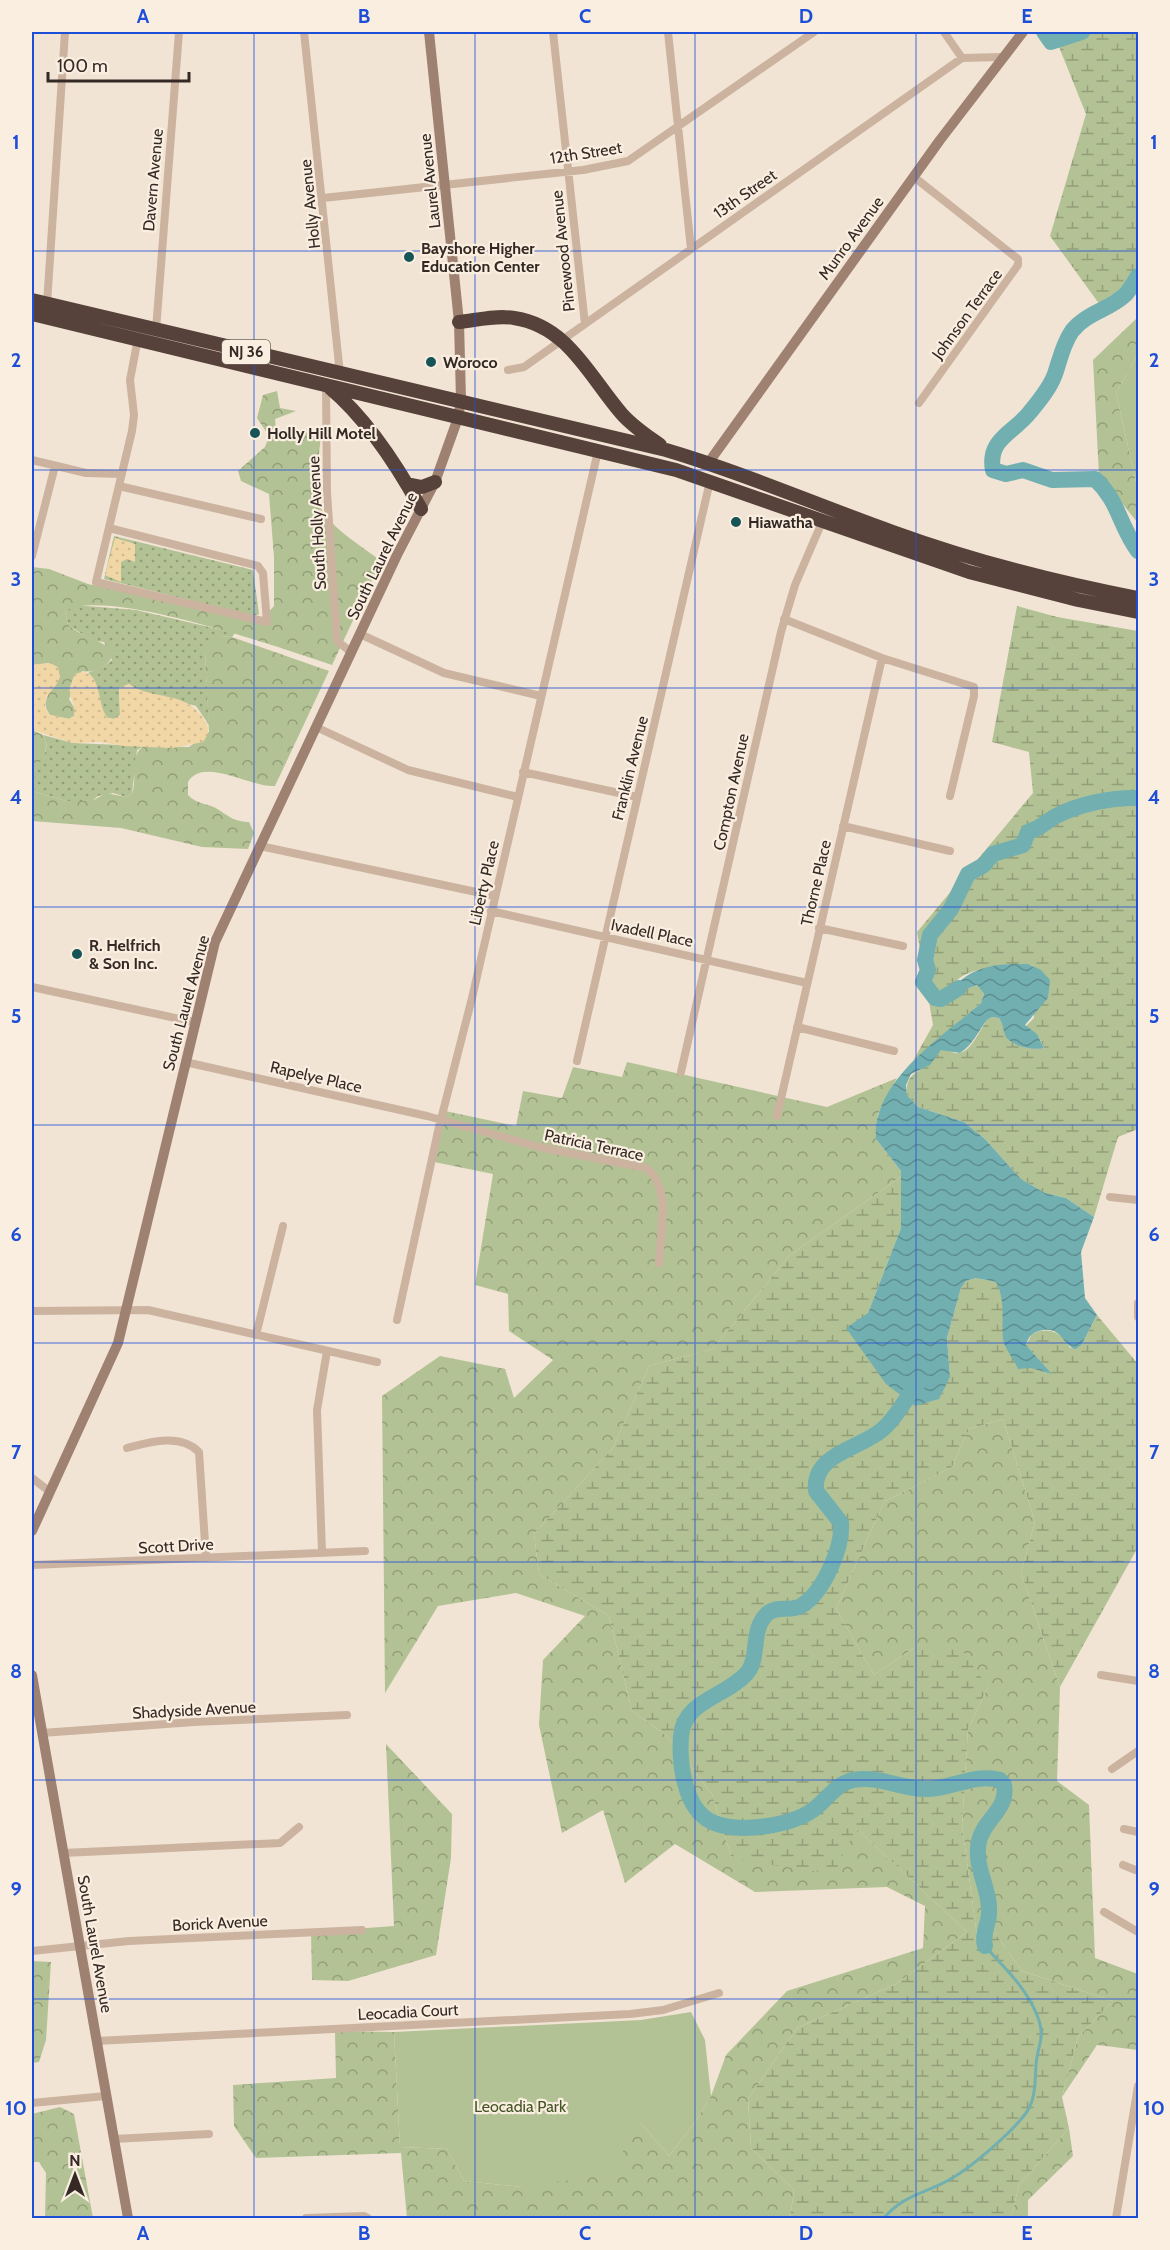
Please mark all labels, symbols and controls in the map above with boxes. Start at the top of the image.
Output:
text: A [137,4,150,28]
text: B [358,4,370,28]
text: C [579,4,591,28]
text: D [799,4,813,28]
text: E [1021,4,1033,28]
scale bar [48,45,189,83]
text: 100 m [57,55,108,77]
street label: Davern Avenue [139,128,167,232]
text: 1 [12,130,20,154]
text: 1 [1150,130,1158,154]
street label: Laurel Avenue [416,133,444,229]
street label: 12th Street [549,138,624,168]
street label: Holly Avenue [296,158,324,250]
street label: 13th Street [710,165,781,223]
street label: Pinewood Avenue [547,189,579,313]
street label: Munro Avenue [814,193,888,283]
place label: Bayshore Higher Education Center [421,239,540,276]
marker: Bayshore Higher Education Center [402,250,416,264]
street label: Johnson Terrace [927,265,1006,364]
road number: NJ 36 [222,340,270,364]
text: 2 [11,348,21,372]
text: 2 [1149,348,1159,372]
place label: Woroco [443,353,498,372]
marker: Woroco [424,355,438,369]
place label: Holly Hill Motel [267,424,376,443]
marker: Holly Hill Motel [248,426,262,440]
street label: South Holly Avenue [304,456,330,590]
street label: South Laurel Avenue [343,489,421,623]
place label: Hiawatha [748,513,813,532]
marker: Hiawatha [729,515,743,529]
text: 3 [11,567,21,591]
text: 3 [1149,567,1159,591]
street label: Franklin Avenue [608,714,652,822]
street label: Compton Avenue [709,732,753,852]
text: 4 [10,785,22,809]
text: 4 [1148,785,1160,809]
street label: Thorne Place [797,838,835,928]
street label: Liberty Place [465,839,503,927]
street label: Ivadell Place [609,915,695,951]
street label: South Laurel Avenue [159,933,213,1073]
place label: R. Helfrich & Son Inc. [89,936,161,973]
marker: R. Helfrich & Son Inc. [70,947,84,961]
text: 5 [11,1004,21,1028]
text: 5 [1149,1004,1159,1028]
street label: Rapelye Place [268,1057,364,1097]
street label: Patricia Terrace [543,1125,645,1165]
text: 6 [10,1222,22,1246]
text: 6 [1148,1222,1160,1246]
text: 7 [11,1440,22,1464]
text: 7 [1149,1440,1160,1464]
street label: Scott Drive [138,1535,214,1557]
text: 8 [10,1659,22,1683]
text: 8 [1148,1659,1160,1683]
street label: Shadyside Avenue [132,1697,256,1723]
street label: South Laurel Avenue [74,1874,116,2014]
text: 9 [10,1877,22,1901]
text: 9 [1148,1877,1160,1901]
street label: Borick Avenue [172,1911,268,1935]
street label: Leocadia Court [357,2000,459,2024]
text: 10 [5,2096,27,2120]
text: 10 [1143,2096,1165,2120]
park label: Leocadia Park [474,2097,567,2116]
north arrow [45,2145,105,2205]
text: N [69,2151,81,2170]
text: A [137,2221,150,2245]
text: B [358,2221,370,2245]
text: C [579,2221,591,2245]
text: D [799,2221,813,2245]
text: E [1021,2221,1033,2245]

